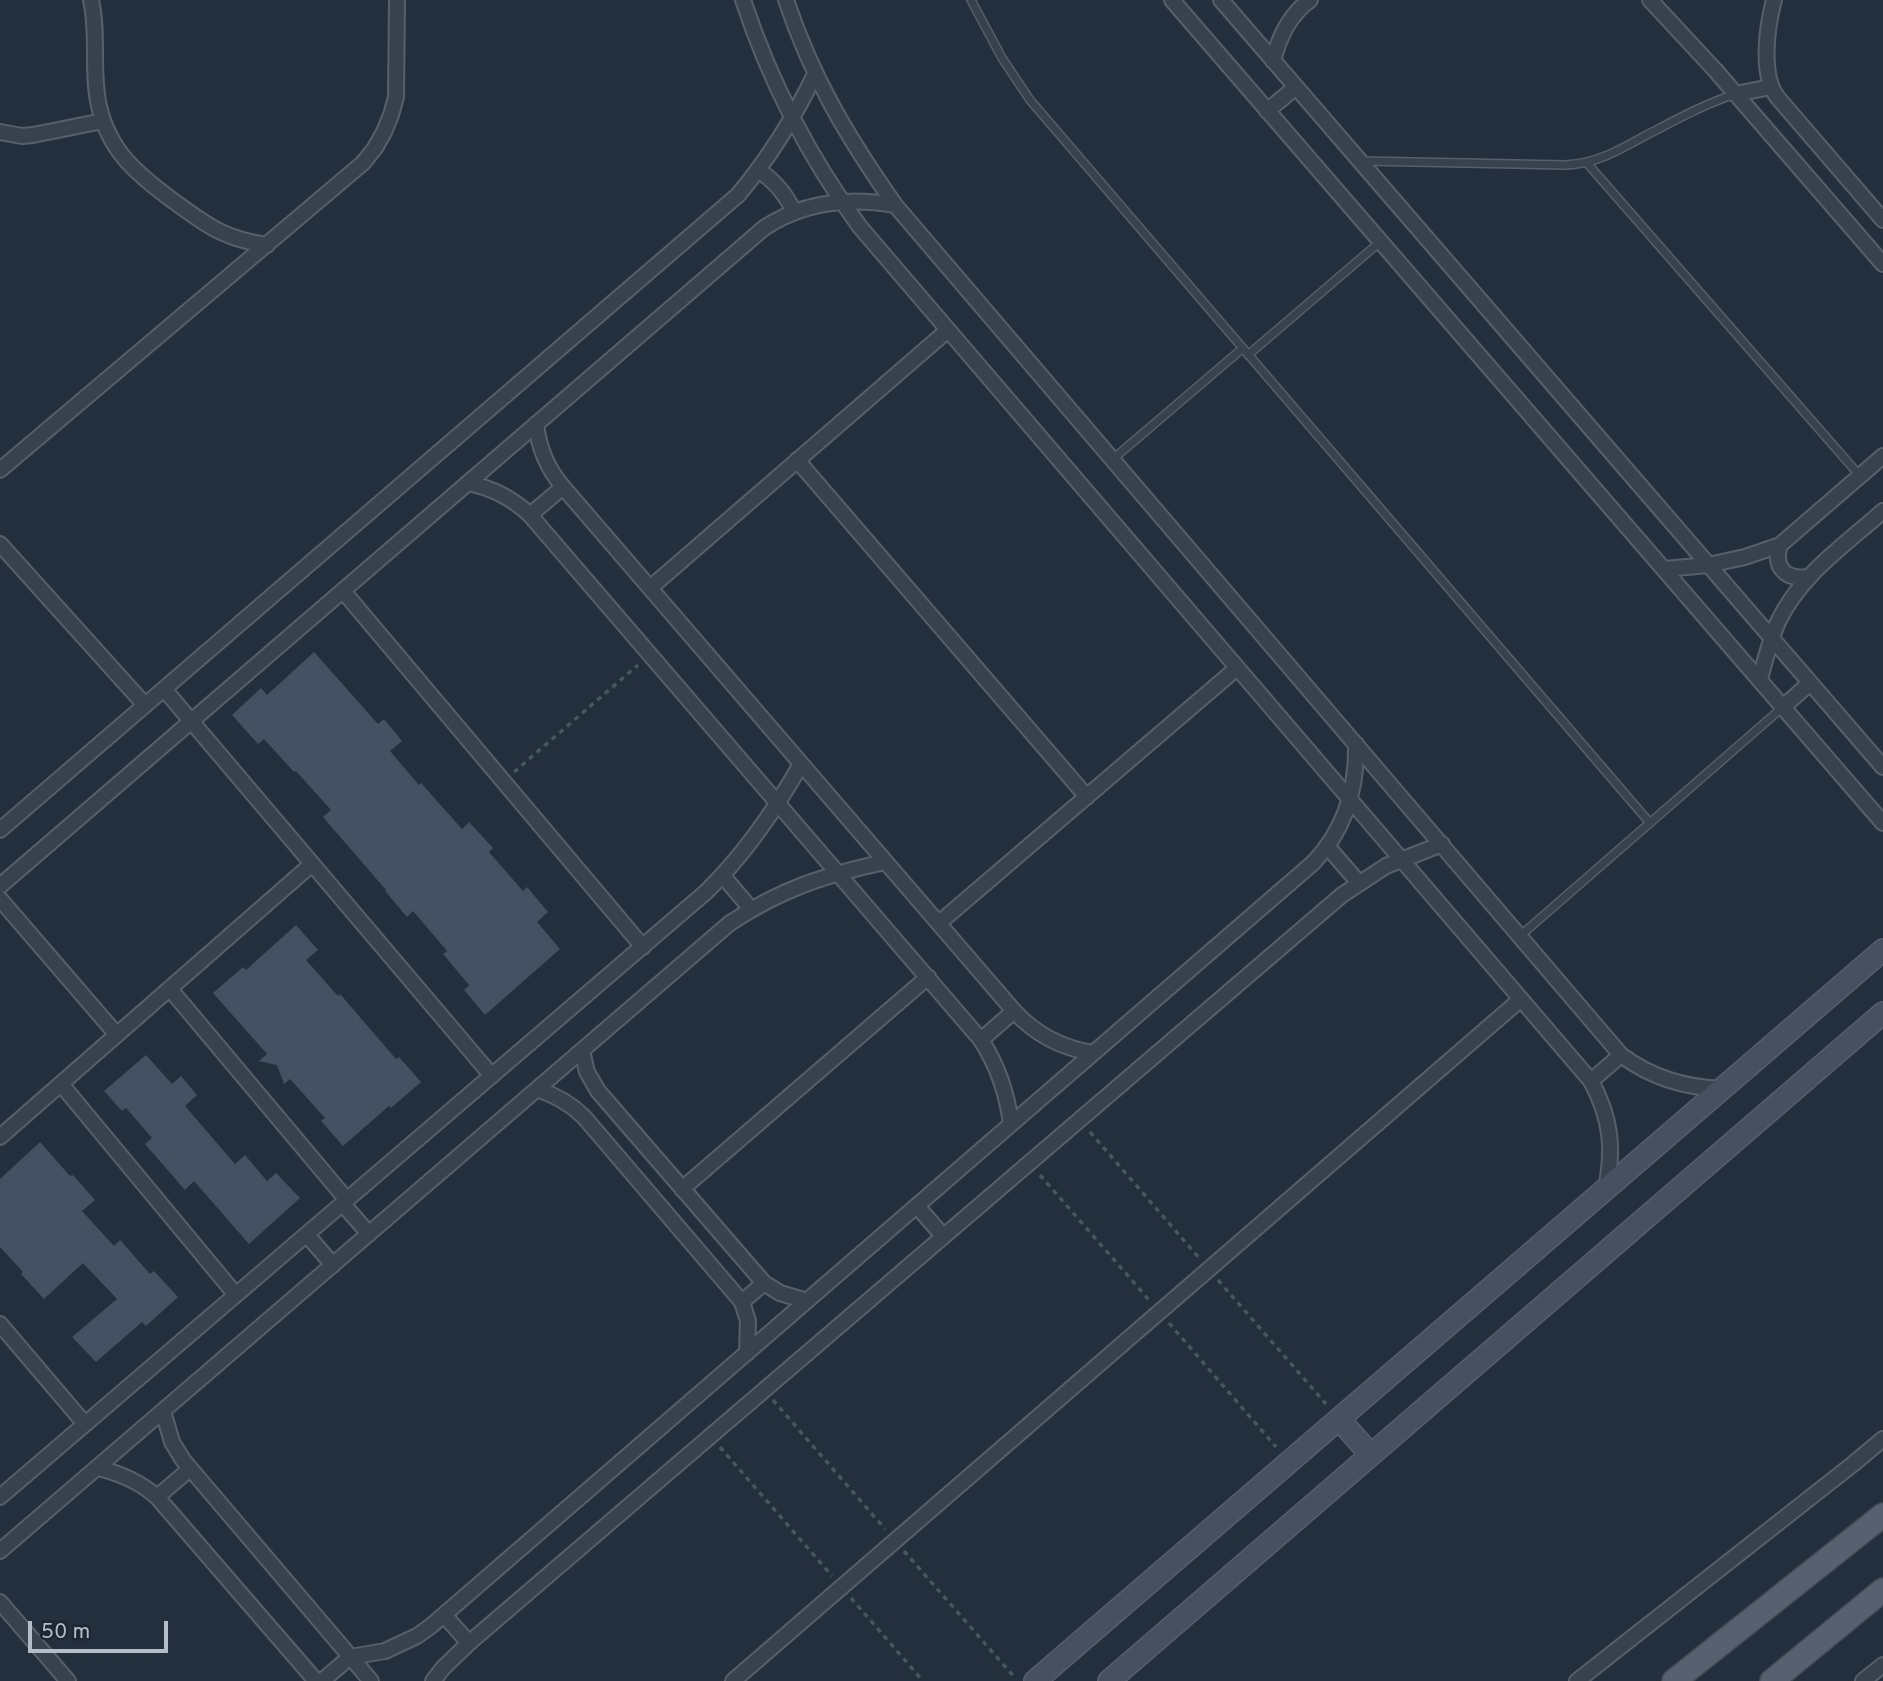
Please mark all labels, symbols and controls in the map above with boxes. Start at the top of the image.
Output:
scale bar [32,1608,172,1652]
text: 50 m [41,1619,90,1646]

